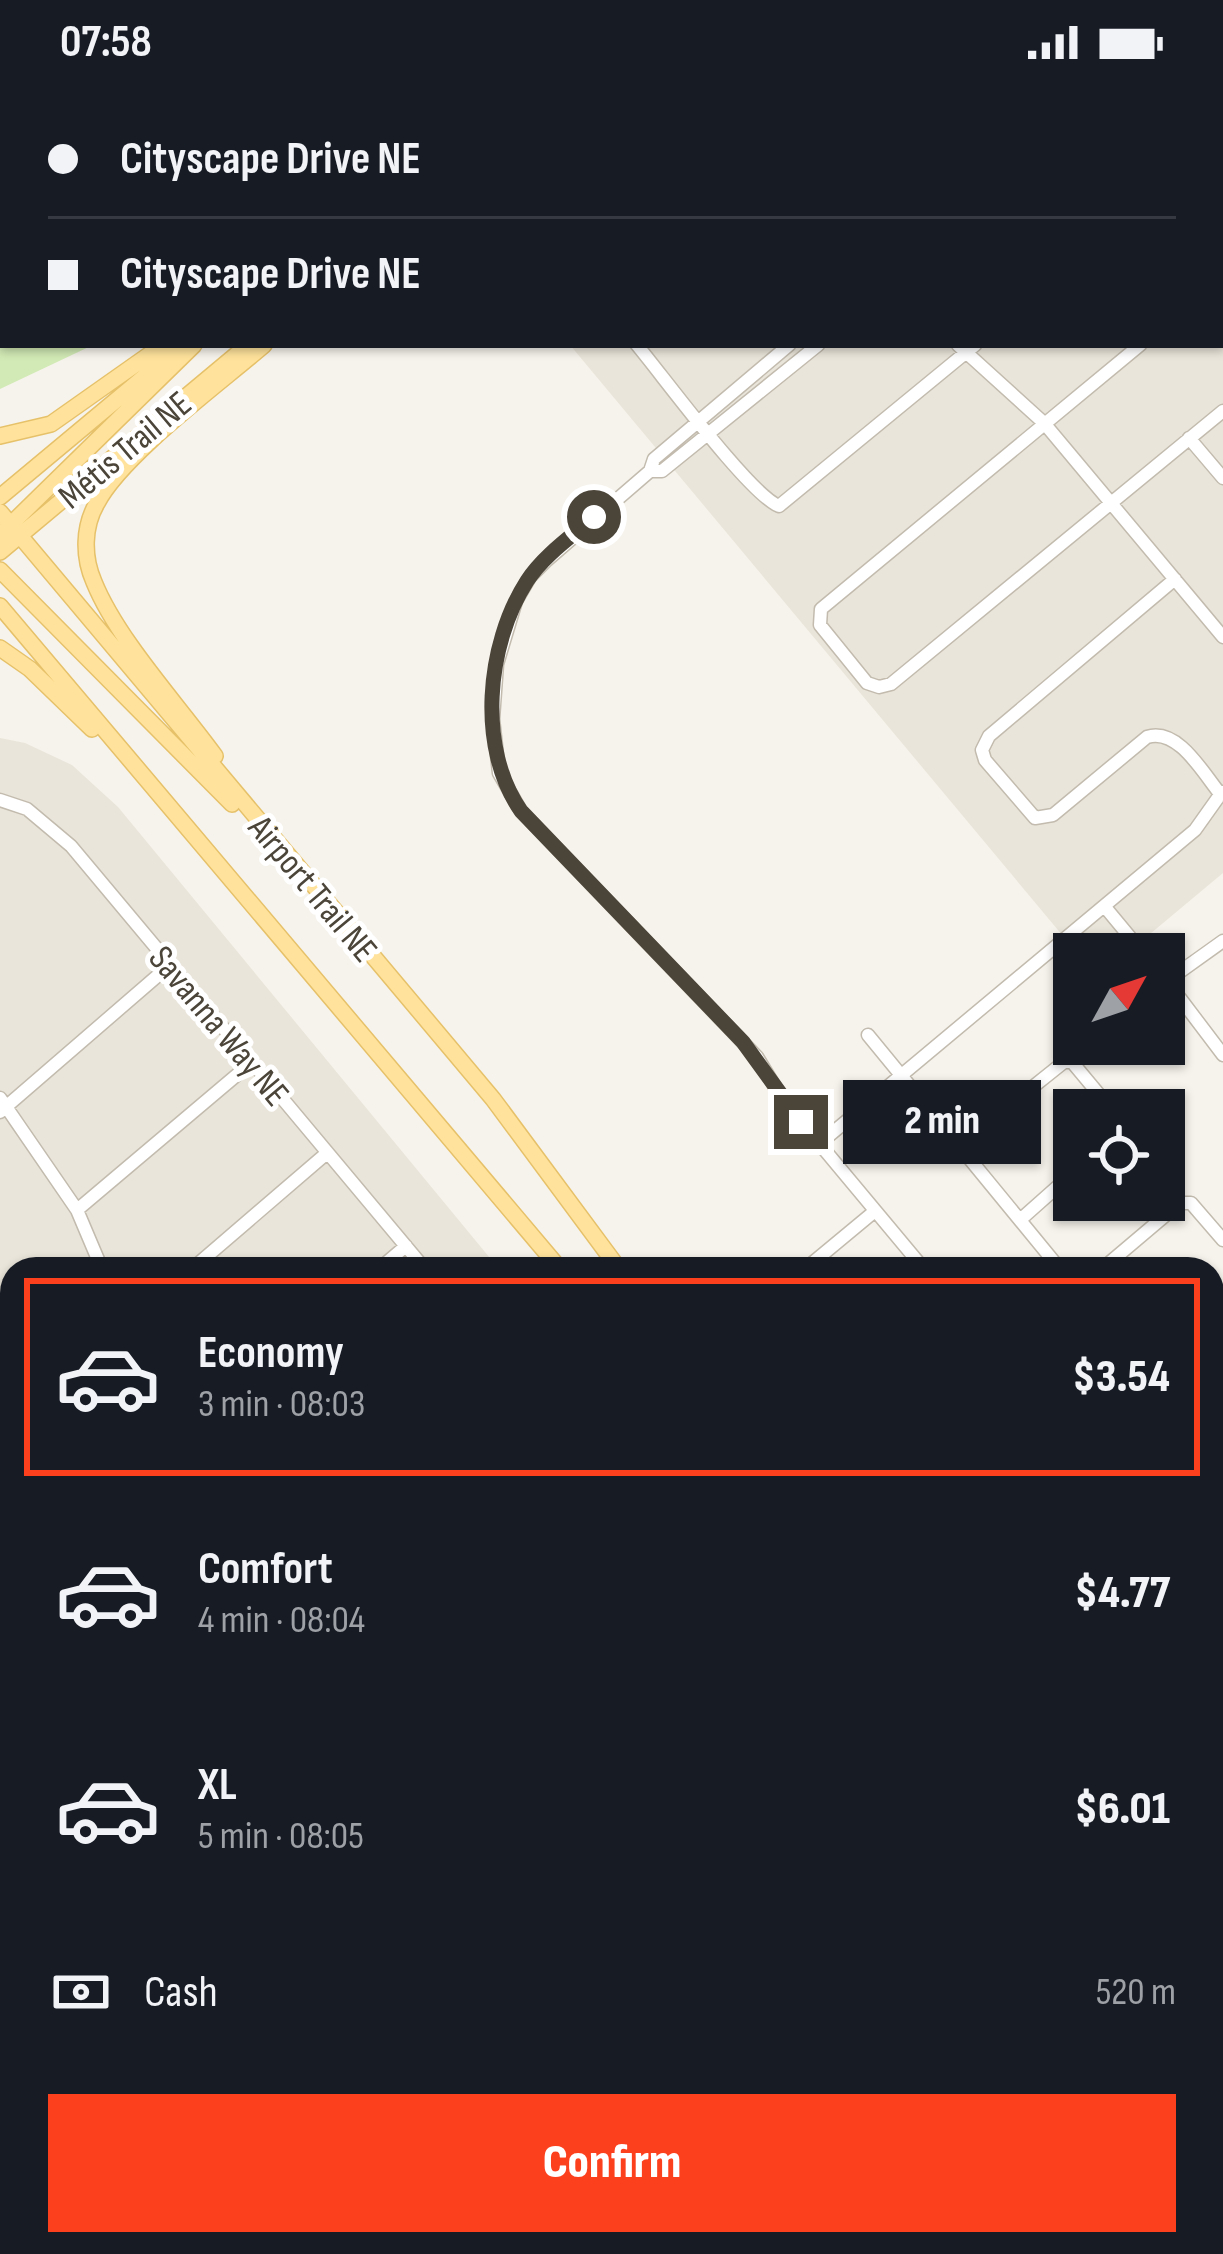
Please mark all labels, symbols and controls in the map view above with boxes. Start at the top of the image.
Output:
text: 07:58 [60,15,152,70]
text: Cityscape Drive NE [120,132,421,187]
text: Cityscape Drive NE [120,247,421,302]
street label: Métis Trail NE [51,383,201,519]
route start [567,490,621,544]
street label: Airport Trail NE [238,807,386,971]
north arrow [1053,933,1185,1065]
map controls [1053,933,1185,1221]
street label: Savanna Way NE [139,938,297,1115]
callout: 2 min [843,1080,1041,1164]
button: locate [1053,1089,1185,1221]
route end [774,1095,828,1149]
text: 2 min [904,1098,980,1145]
icon: car [54,1323,162,1431]
text: Economy [198,1326,344,1381]
text: $3.54 [1072,1350,1170,1405]
text: 3 min · 08:03 [198,1381,365,1428]
icon: car [54,1539,162,1647]
text: Comfort [198,1542,333,1597]
text: $4.77 [1075,1566,1170,1621]
text: 4 min · 08:04 [198,1597,365,1644]
icon: car [54,1755,162,1863]
text: XL [198,1758,237,1813]
text: $6.01 [1075,1782,1170,1837]
text: 5 min · 08:05 [198,1813,364,1860]
icon: cash [48,1959,114,2025]
text: Cash [144,1965,218,2020]
text: 520 m [1096,1969,1176,2016]
button: Confirm [48,2094,1176,2232]

